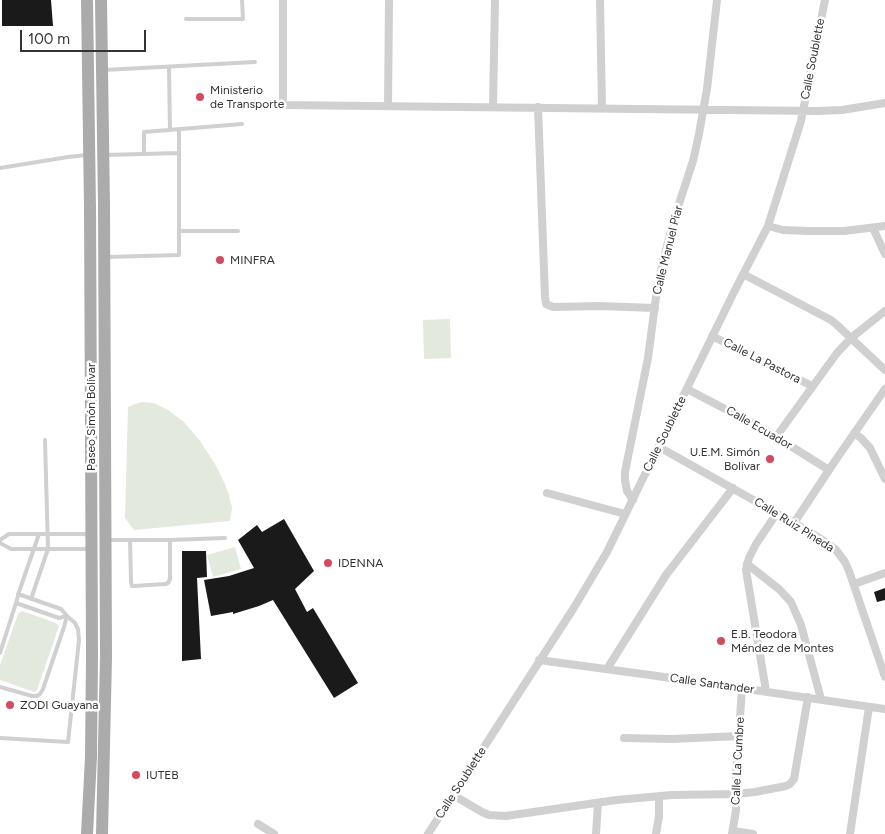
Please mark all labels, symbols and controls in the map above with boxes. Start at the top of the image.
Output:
street label: Calle Soublette [798,17,828,101]
scale bar [22,20,149,52]
text: 100 m [28,30,70,48]
place label: Ministerio de Transporte [210,83,284,111]
marker: Ministerio de Transporte [194,91,206,103]
street label: Calle Manuel Piar [650,204,686,296]
place label: MINFRA [230,253,275,267]
marker: MINFRA [214,254,226,266]
street label: Calle La Pastora [721,335,803,387]
street label: Paseo Simón Bolívar [84,363,98,471]
street label: Calle Soublette [640,394,690,474]
street label: Calle Ecuador [723,403,795,453]
place label: U.E.M. Simón Bolívar [690,445,760,473]
marker: U.E.M. Simón Bolívar [764,453,776,465]
street label: Calle Ruiz Pineda [751,495,837,555]
place label: IDENNA [338,556,383,570]
marker: IDENNA [322,557,334,569]
place label: E.B. Teodora Méndez de Montes [731,627,834,655]
marker: E.B. Teodora Méndez de Montes [715,635,727,647]
street label: Calle Santander [669,671,755,697]
place label: ZODI Guayana [20,698,98,712]
marker: ZODI Guayana [4,699,16,711]
street label: Calle La Cumbre [729,717,747,805]
street label: Calle Soublette [433,745,489,821]
place label: IUTEB [146,768,179,782]
marker: IUTEB [130,769,142,781]

